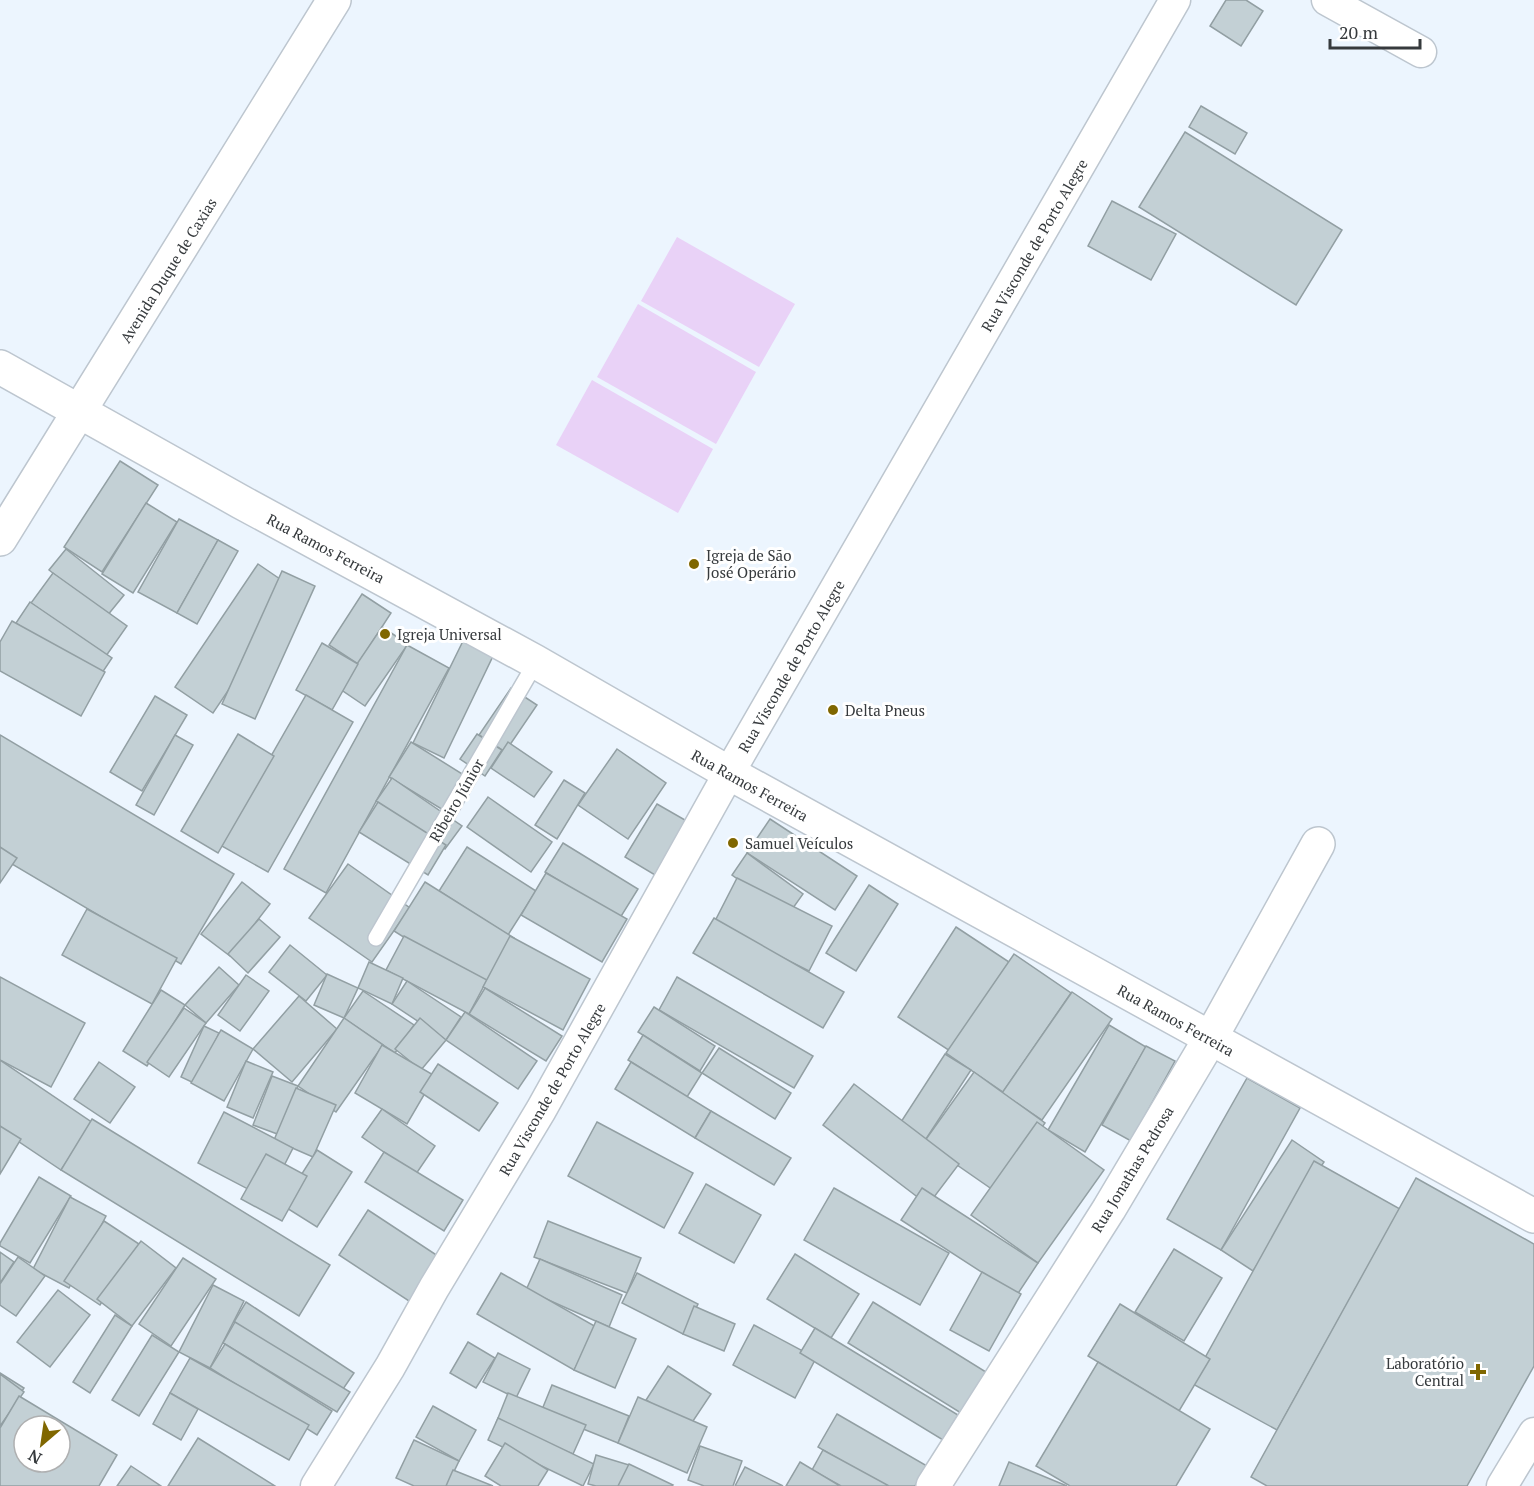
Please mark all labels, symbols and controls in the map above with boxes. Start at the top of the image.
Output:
scale bar [1330,12,1420,50]
text: 20 m [1339,20,1379,44]
street label: Rua Visconde de Porto Alegre [976,155,1092,335]
street label: Avenida Duque de Caxias [115,194,221,346]
street label: Rua Ramos Ferreira [264,509,389,588]
place label: Igreja de São José Operário [706,545,796,582]
marker: Igreja de São José Operário [687,557,701,571]
street label: Rua Visconde de Porto Alegre [733,576,849,756]
place label: Igreja Universal [397,624,502,644]
marker: Igreja Universal [378,627,392,641]
place label: Delta Pneus [845,700,925,720]
marker: Delta Pneus [826,703,840,717]
street label: Rua Ramos Ferreira [688,745,812,826]
street label: Ribeiro Júnior [424,754,488,845]
place label: Samuel Veículos [745,833,853,853]
marker: Samuel Veículos [726,836,740,850]
street label: Rua Ramos Ferreira [1114,980,1238,1061]
street label: Rua Visconde de Porto Alegre [494,999,610,1179]
street label: Rua Jonathas Pedrosa [1086,1102,1178,1236]
place label: Laboratório Central [1386,1353,1464,1390]
marker: Laboratório Central [1469,1363,1487,1381]
north arrow [12,1414,72,1474]
text: N [24,1445,45,1470]

